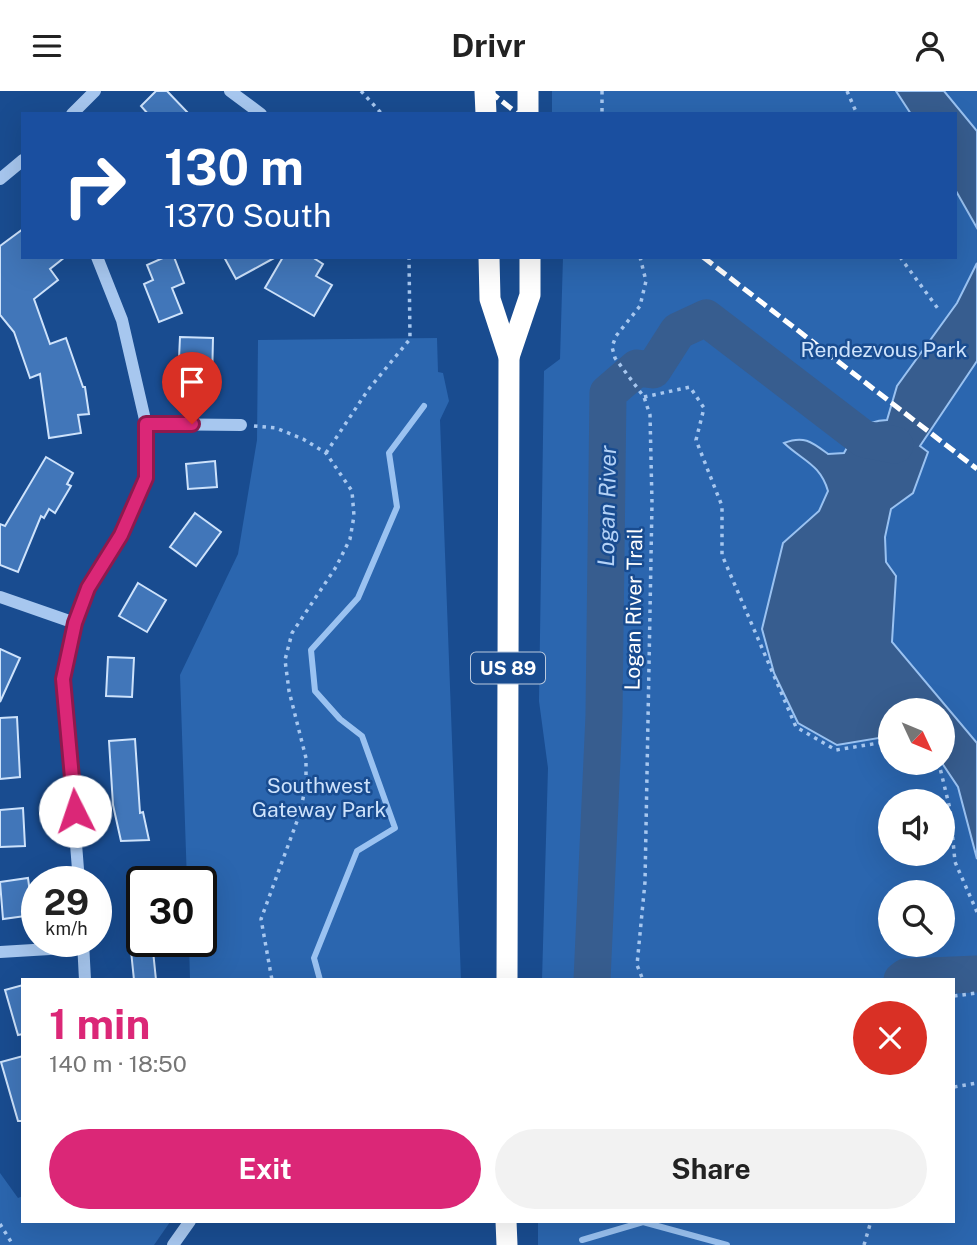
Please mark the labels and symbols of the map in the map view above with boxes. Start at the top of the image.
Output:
park label: Rendezvous Park [801,337,968,362]
pin [162,352,222,424]
water label: Logan River [592,445,621,567]
street label: Logan River Trail [620,527,647,691]
road number: US 89 [471,653,545,683]
north arrow [878,698,956,775]
park label: Southwest Gateway Park [252,773,387,822]
position arrow [38,774,112,848]
speed limit sign: 30 [126,866,217,957]

